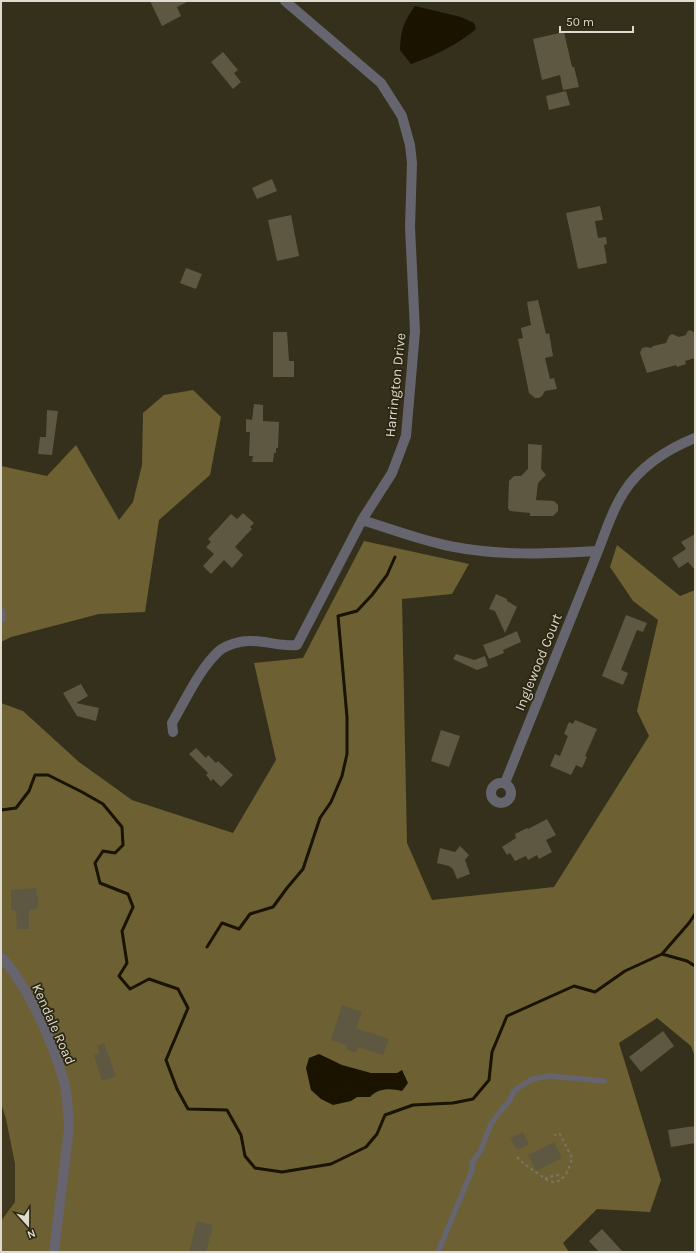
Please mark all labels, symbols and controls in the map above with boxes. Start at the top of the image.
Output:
scale bar [560,8,633,34]
text: 50 m [566,15,594,29]
street label: Harrington Drive [382,332,409,438]
street label: Inglewood Court [511,611,566,713]
street label: Kendale Road [28,981,79,1067]
north arrow [8,1205,48,1245]
text: N [25,1226,37,1241]

